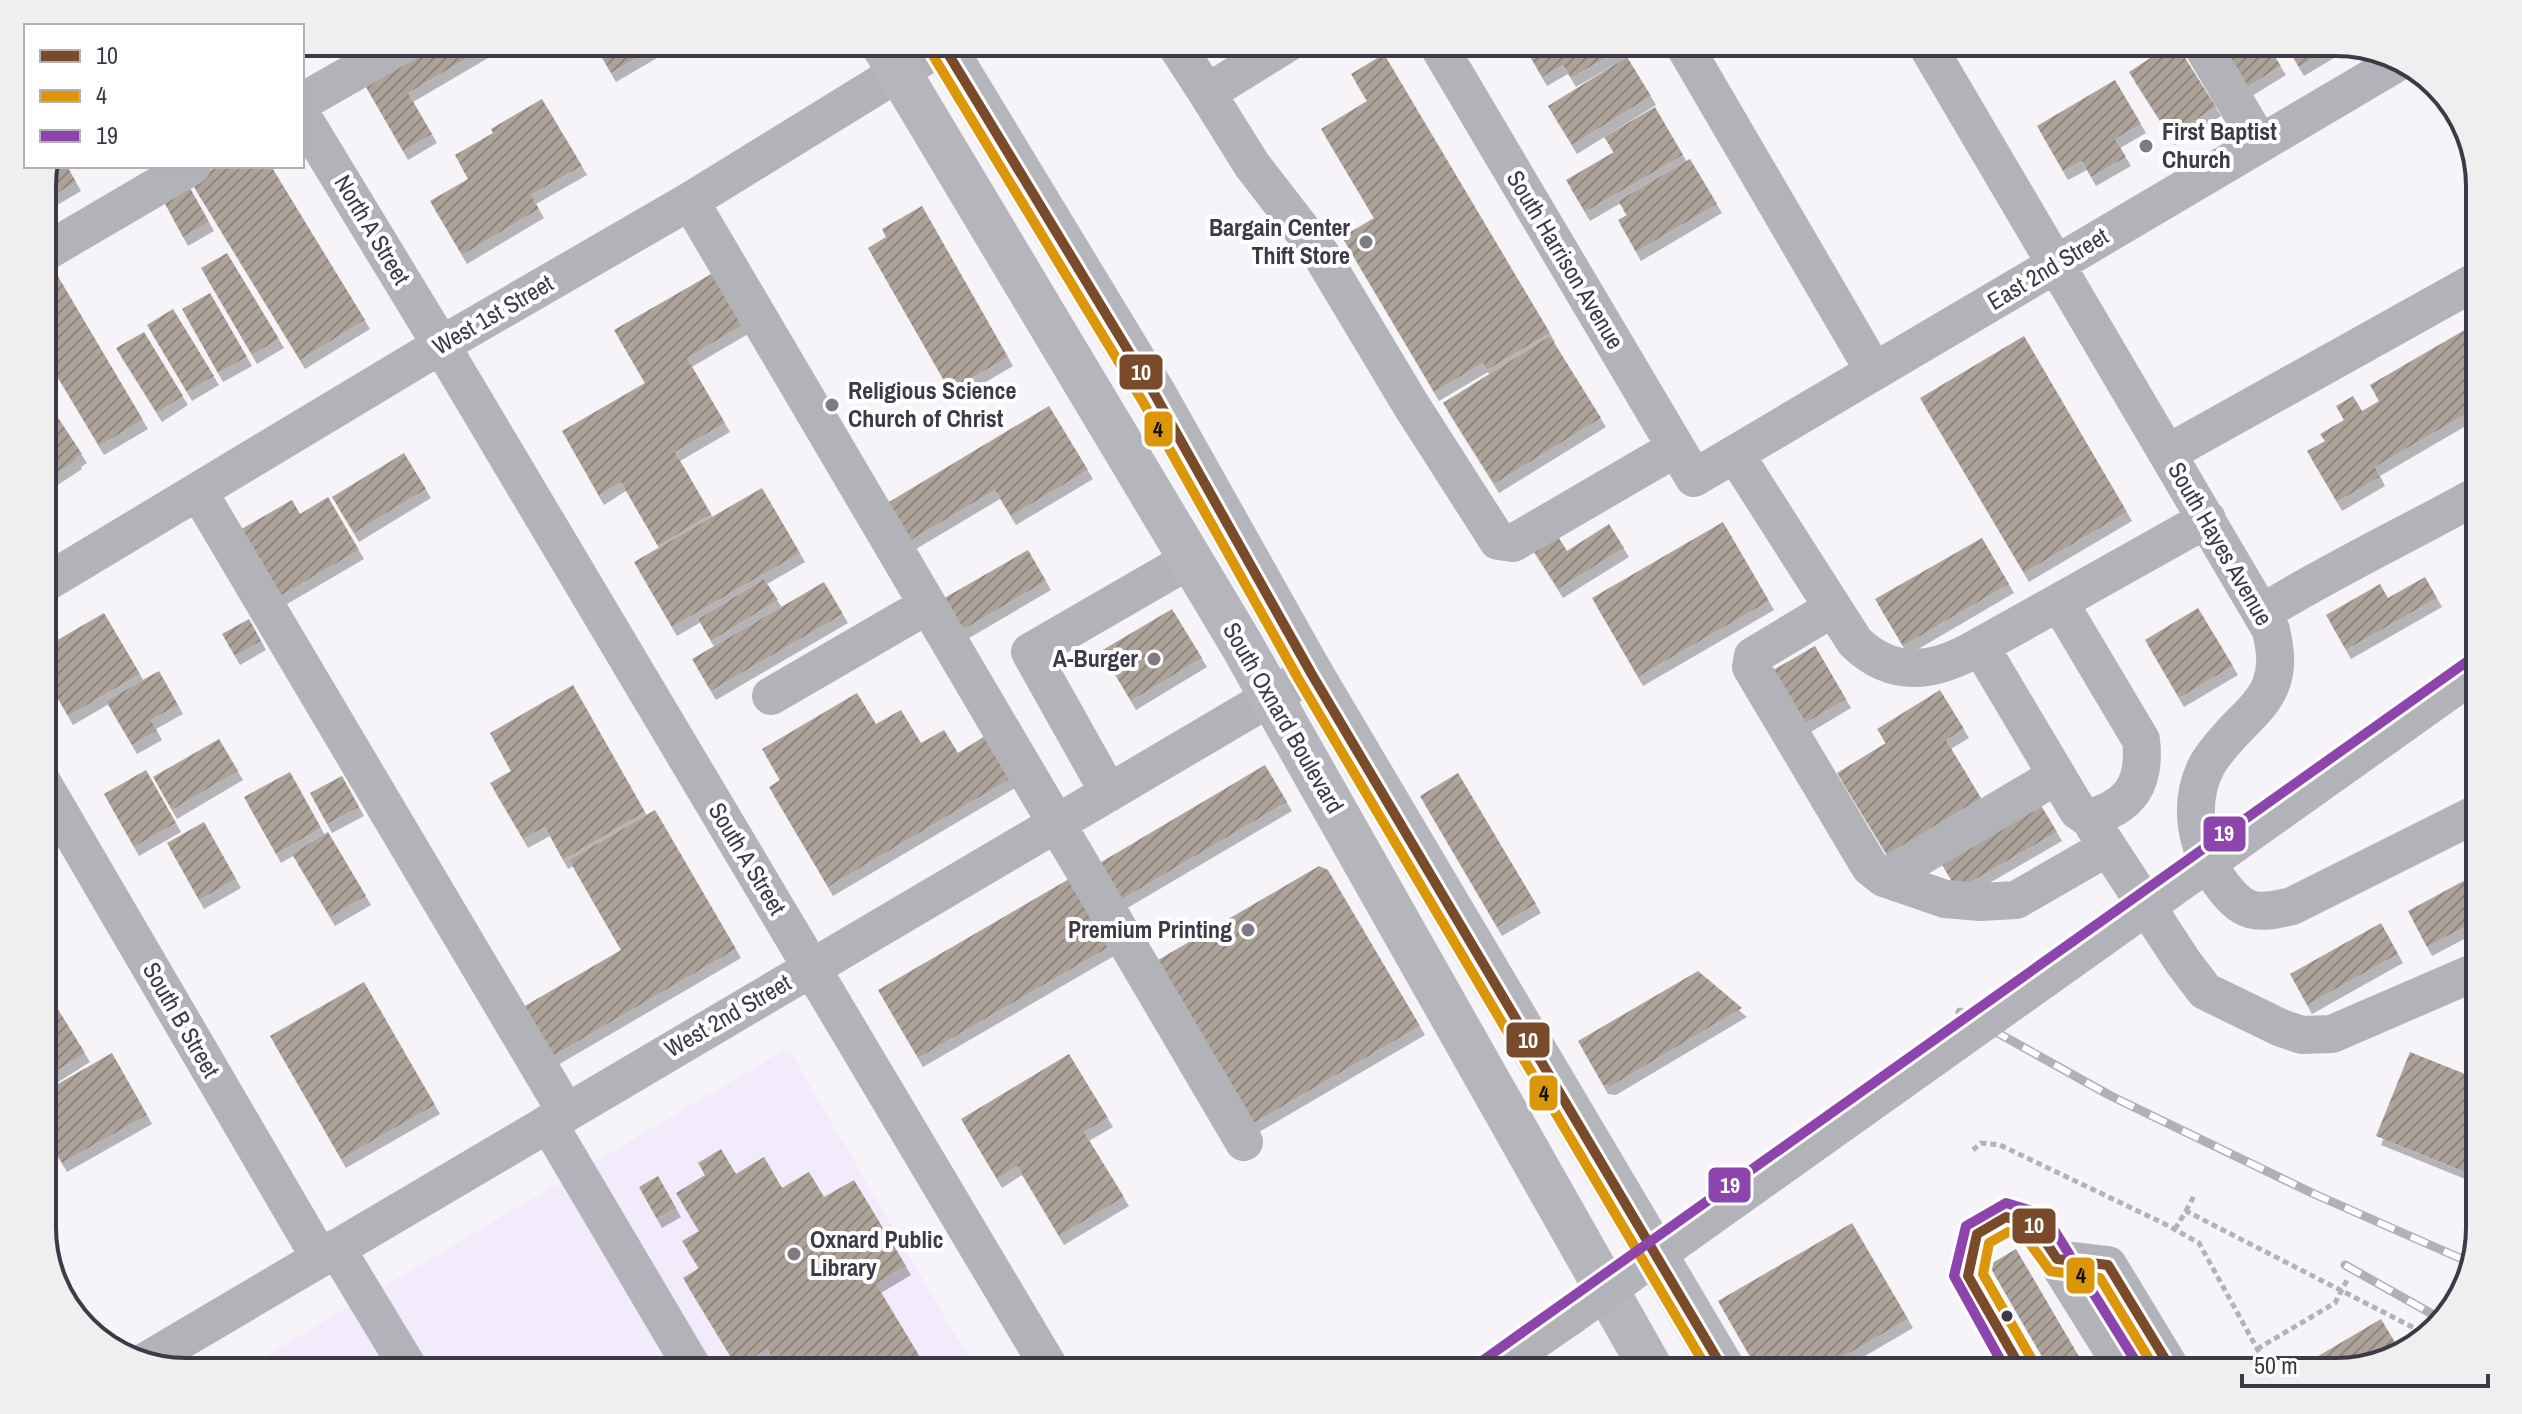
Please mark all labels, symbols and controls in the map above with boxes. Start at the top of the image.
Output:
legend [24,24,304,168]
text: 10 [96,39,118,71]
text: 4 [96,79,107,111]
place label: First Baptist Church [2162,115,2277,175]
text: 19 [96,119,118,151]
marker: First Baptist Church [2137,137,2155,155]
street label: South Harrison Avenue [1500,164,1632,355]
street label: North A Street [328,169,418,291]
place label: Bargain Center Thift Store [1209,211,1350,271]
street label: East 2nd Street [1981,219,2114,317]
marker: Bargain Center Thift Store [1357,233,1375,251]
street label: West 1st Street [426,266,559,362]
line badge: 10 [1118,353,1164,391]
text: 10 [1131,357,1151,387]
place label: Religious Science Church of Christ [848,374,1017,434]
marker: Religious Science Church of Christ [823,396,841,414]
line badge: 4 [1143,410,1174,448]
text: 4 [1153,414,1163,444]
street label: South Hayes Avenue [2161,456,2281,631]
street label: South Oxnard Boulevard [1216,616,1352,819]
place label: A-Burger [1053,642,1138,674]
marker: A-Burger [1145,650,1163,668]
street label: South A Street [702,796,794,921]
line badge: 19 [2202,815,2247,853]
text: 19 [2214,818,2234,848]
place label: Premium Printing [1068,913,1232,945]
marker: Premium Printing [1239,921,1257,939]
street label: South B Street [136,956,228,1083]
street label: West 2nd Street [659,966,797,1064]
line badge: 10 [1505,1021,1551,1059]
text: 10 [1518,1025,1538,1055]
line badge: 4 [1528,1074,1559,1112]
text: 4 [1539,1078,1549,1108]
line badge: 19 [1707,1166,1752,1204]
text: 19 [1720,1170,1740,1200]
line badge: 10 [2011,1207,2057,1245]
text: 10 [2024,1210,2044,1240]
place label: Oxnard Public Library [810,1223,943,1283]
marker: Oxnard Public Library [785,1245,803,1263]
line badge: 4 [2065,1256,2096,1295]
text: 4 [2076,1260,2086,1290]
unlabelled marker [1999,1308,2015,1324]
scale bar [2242,1338,2488,1388]
text: 50 m [2254,1349,2298,1381]

